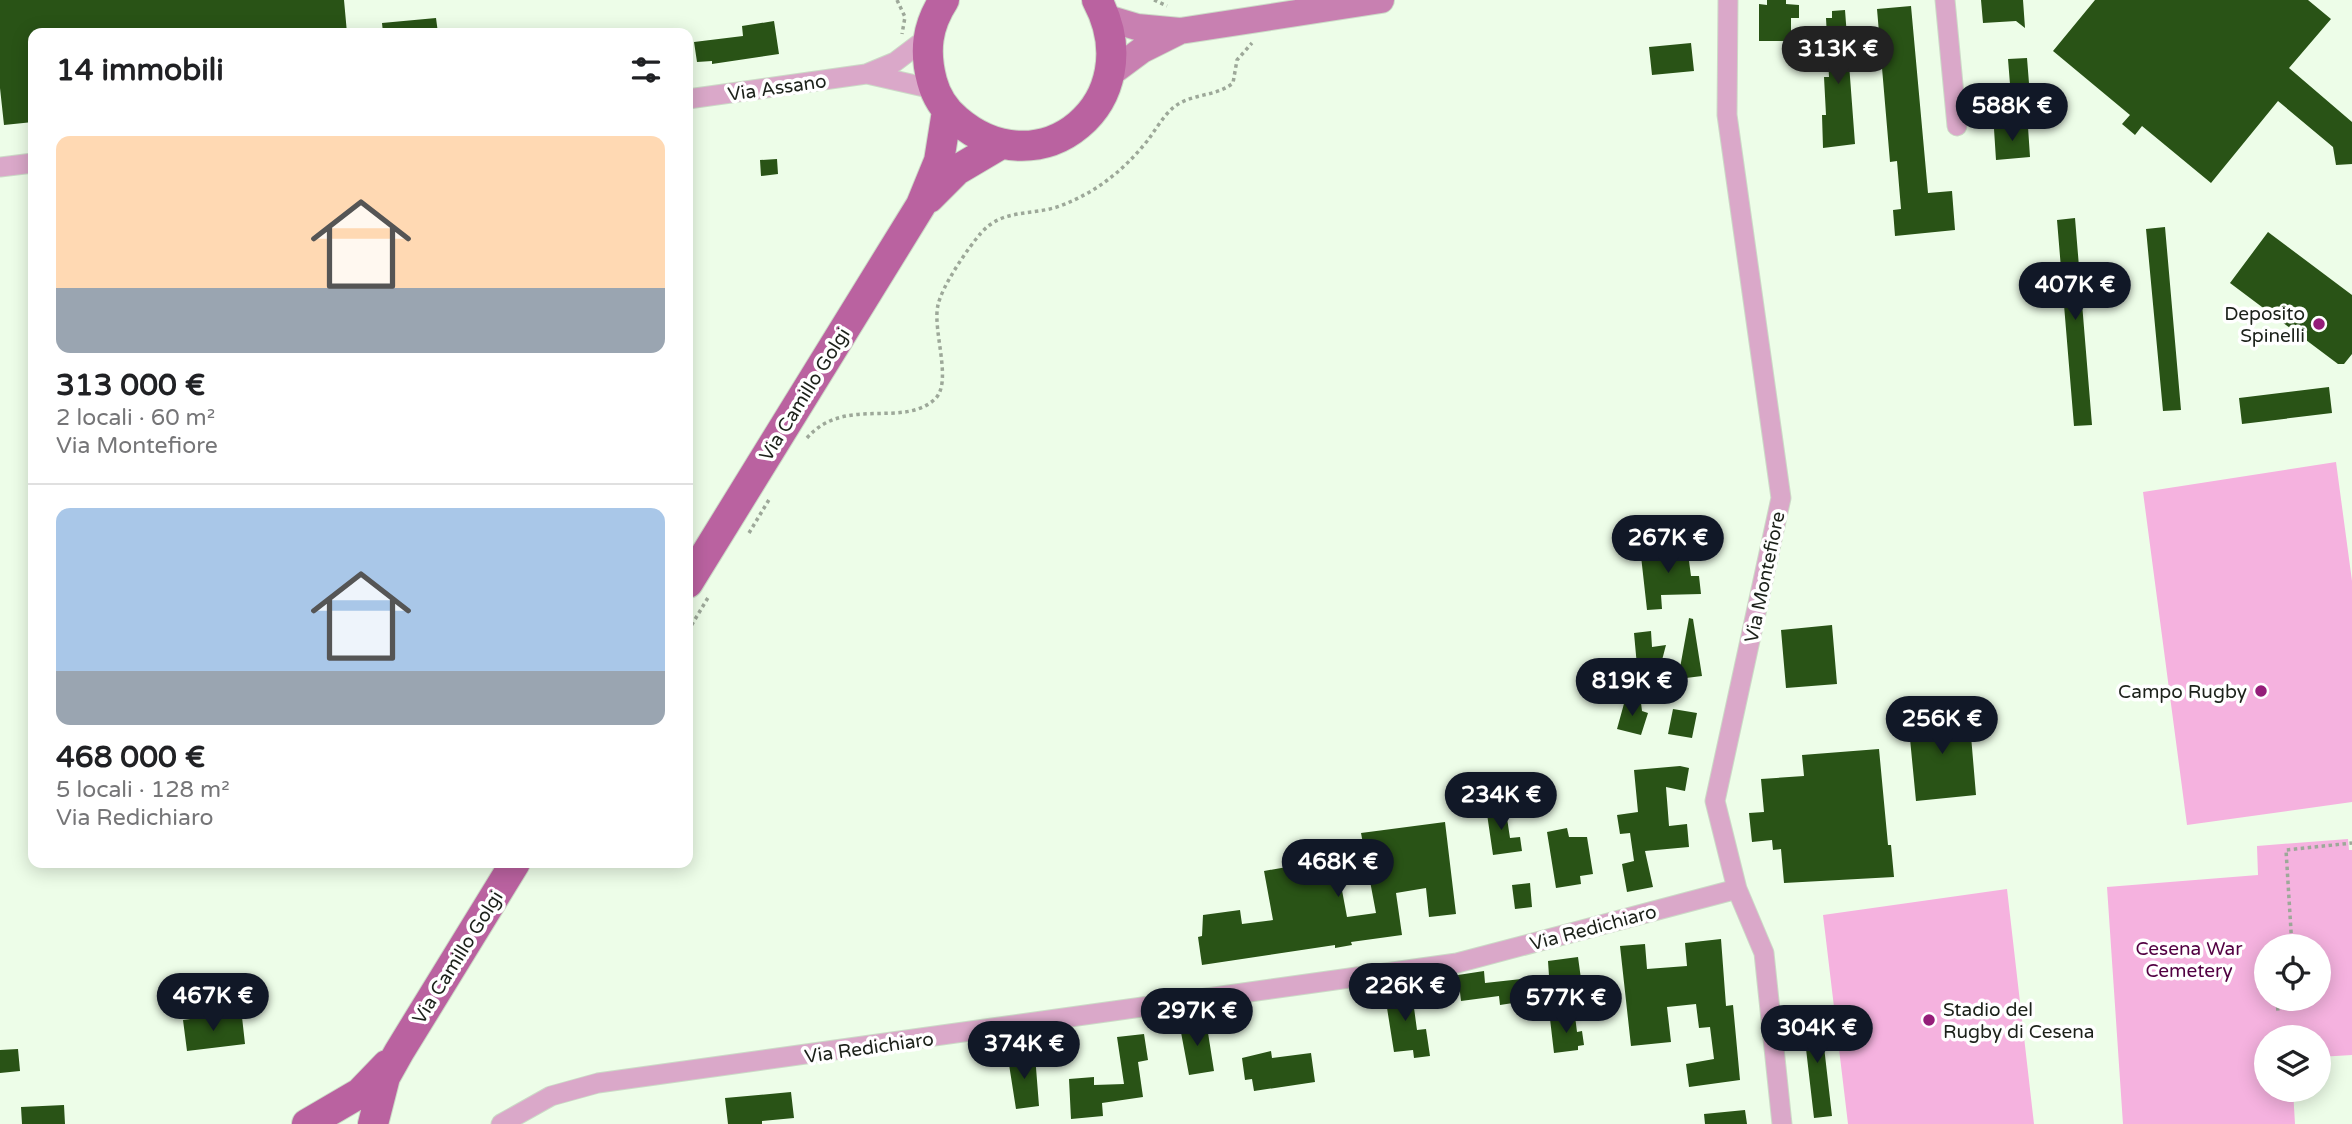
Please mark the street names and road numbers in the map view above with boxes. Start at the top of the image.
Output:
street label: Via Assano [726,70,828,106]
street label: Via Camillo Golgi [755,324,855,465]
street label: Via Montefiore [1740,510,1790,645]
street label: Via Camillo Golgi [408,887,508,1028]
street label: Via Redichiaro [1528,901,1659,955]
street label: Via Redichiaro [803,1028,935,1068]

